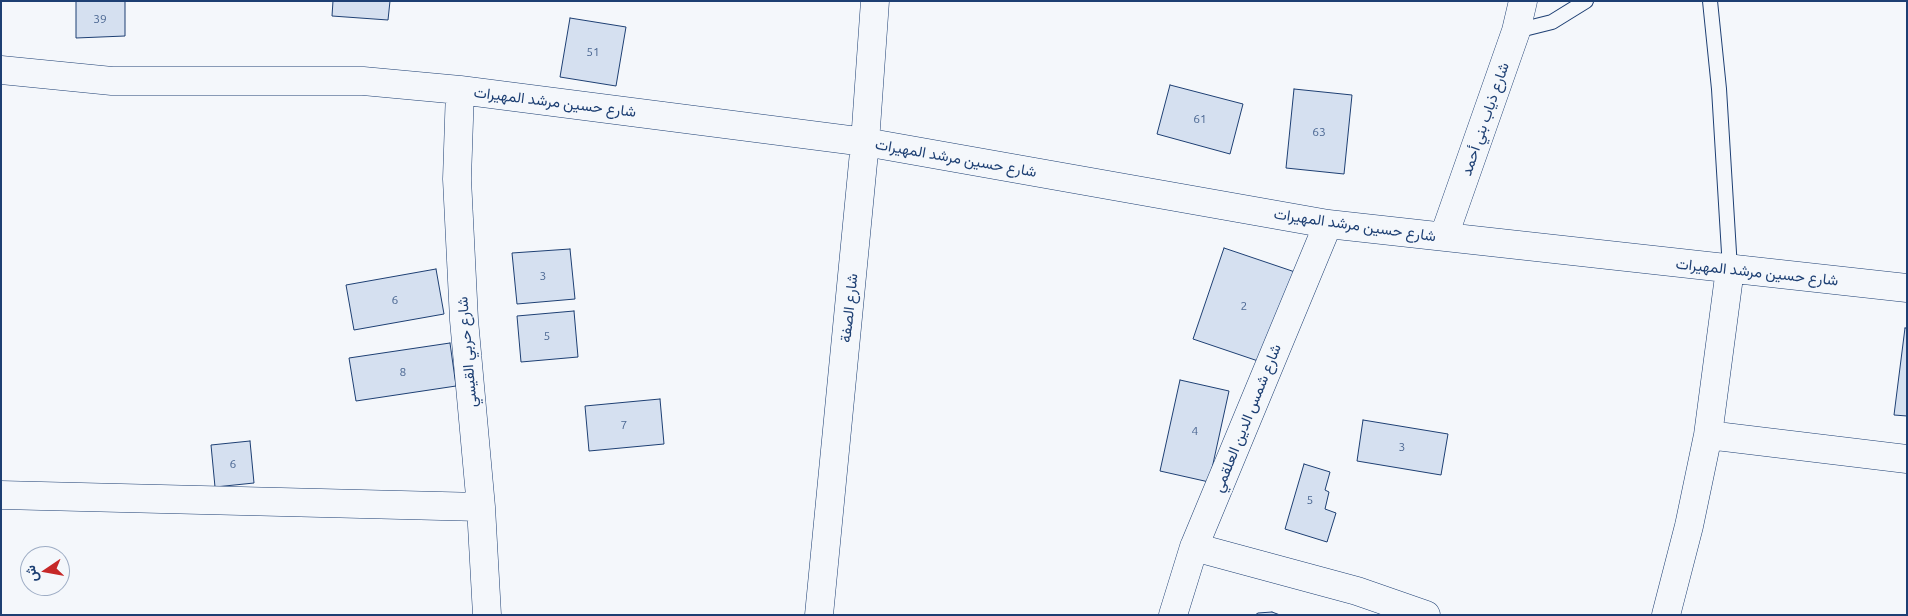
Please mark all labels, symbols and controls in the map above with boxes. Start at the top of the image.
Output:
house number: 39 [93,12,107,26]
house number: 51 [586,45,600,59]
street label: شارع ذياب بني أحمد [1457,60,1513,178]
street label: شارع حسين مرشد المهيرات [473,83,637,121]
house number: 61 [1193,112,1207,126]
house number: 63 [1312,125,1326,139]
street label: شارع حسين مرشد المهيرات [874,135,1038,181]
street label: شارع حسين مرشد المهيرات [1273,205,1437,245]
street label: شارع حسين مرشد المهيرات [1675,255,1839,289]
house number: 3 [540,269,546,283]
street label: شارع الصفة [836,272,862,344]
house number: 6 [392,293,398,307]
street label: شارع حربي القيسي [453,296,481,408]
house number: 2 [1241,299,1247,313]
house number: 5 [544,329,550,343]
street label: شارع شمس الدين العلقمي [1209,341,1285,495]
house number: 8 [400,365,406,379]
house number: 7 [621,418,627,432]
house number: 4 [1192,424,1198,438]
house number: 3 [1399,440,1405,454]
house number: 6 [230,457,236,471]
house number: 5 [1307,493,1313,507]
north arrow [20,546,70,596]
text: ش [22,564,41,584]

